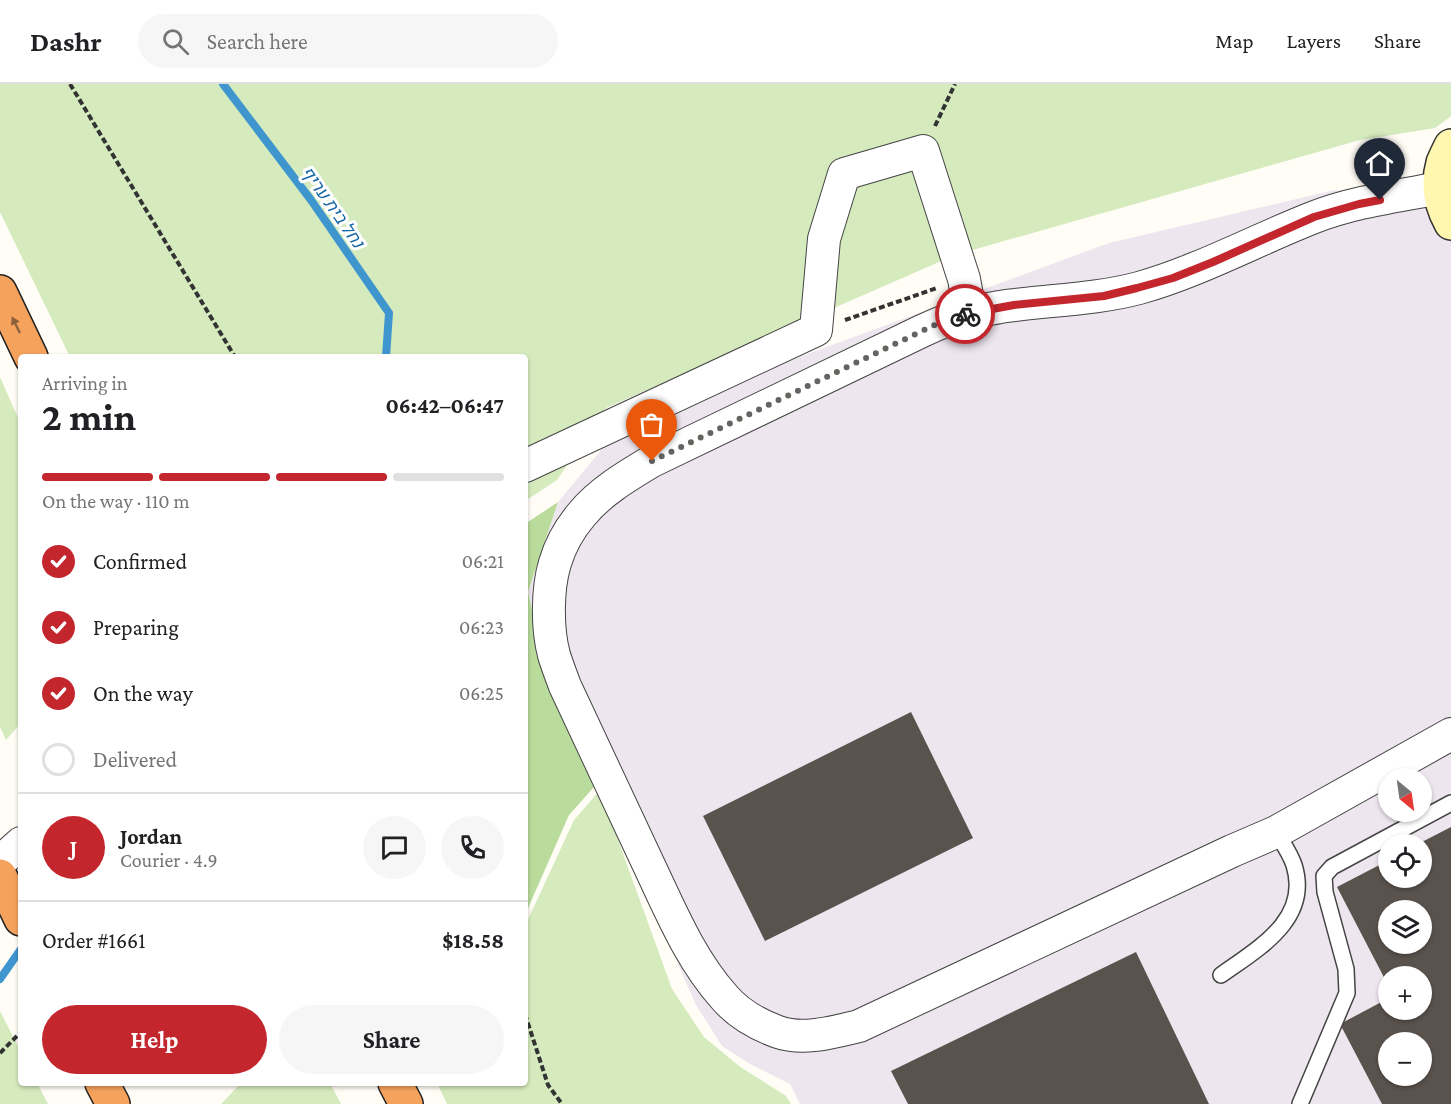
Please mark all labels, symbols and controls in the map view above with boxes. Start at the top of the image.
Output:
search box [138,14,558,68]
icon: search [159,25,192,58]
text: Dashr [30,26,102,57]
text: Search here [207,29,308,54]
text: Map [1215,29,1254,53]
text: Layers [1287,29,1341,53]
text: Share [1374,29,1421,53]
pin [1354,138,1405,200]
icon: home [1363,147,1396,180]
water label: נחל בית עריף [298,162,369,253]
courier [935,284,995,344]
icon: bike [949,298,982,331]
one-way arrow [11,316,20,333]
text: Arriving in [42,372,127,394]
text: 06:42–06:47 [385,393,504,418]
text: 2 min [42,395,136,438]
pin [626,399,677,461]
icon: bag [635,408,668,441]
text: On the way · 110 m [42,490,189,512]
icon: check [42,545,75,578]
text: Confirmed [93,549,187,574]
text: 06:21 [462,550,504,572]
icon: check [42,611,75,644]
text: Preparing [93,615,179,640]
text: 06:23 [459,616,504,638]
icon: check [42,677,75,710]
text: On the way [93,681,193,706]
text: 06:25 [459,682,504,704]
text: Delivered [93,747,177,772]
north arrow [1378,768,1432,822]
map controls [1378,768,1432,1086]
button: chat [363,816,426,879]
button: phone [441,816,504,879]
text: Jordan [120,824,182,849]
button: locate [1378,834,1432,888]
text: J [70,835,77,860]
text: Courier · 4.9 [120,849,218,871]
button: layers [1378,900,1432,954]
text: Order #1661 [42,928,146,953]
text: $18.58 [442,928,504,953]
button: + [1378,966,1432,1020]
button: Help [42,1005,267,1074]
button: Share [279,1005,504,1074]
button: − [1378,1032,1432,1086]

